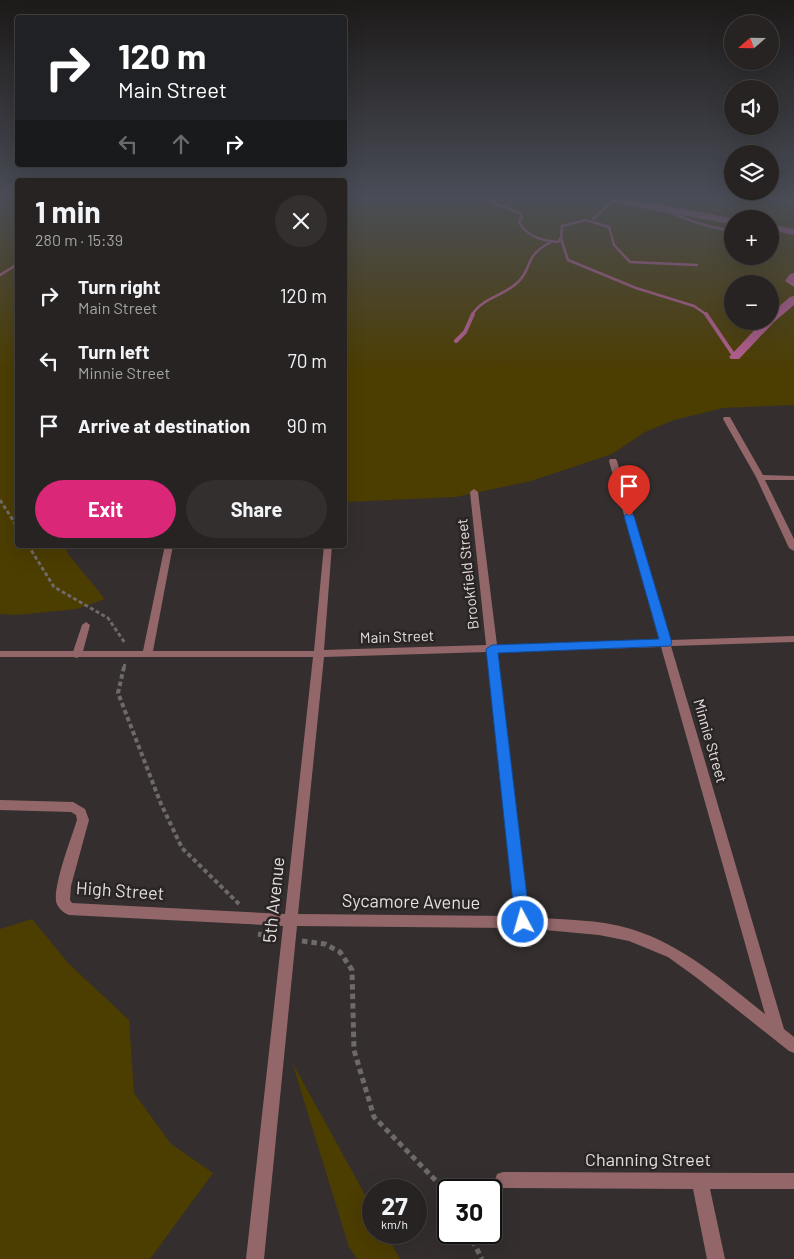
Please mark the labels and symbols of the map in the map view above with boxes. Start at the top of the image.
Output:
north arrow [724,15,779,70]
pin [608,465,650,516]
street label: Brookfield Street [452,518,482,630]
street label: Main Street [360,626,434,646]
street label: Minnie Street [690,697,732,785]
street label: 5th Avenue [258,856,288,944]
street label: High Street [75,876,165,904]
street label: Sycamore Avenue [342,889,480,913]
position arrow [496,895,548,947]
street label: Channing Street [585,1148,711,1170]
speed limit sign: 30 [437,1179,502,1244]

